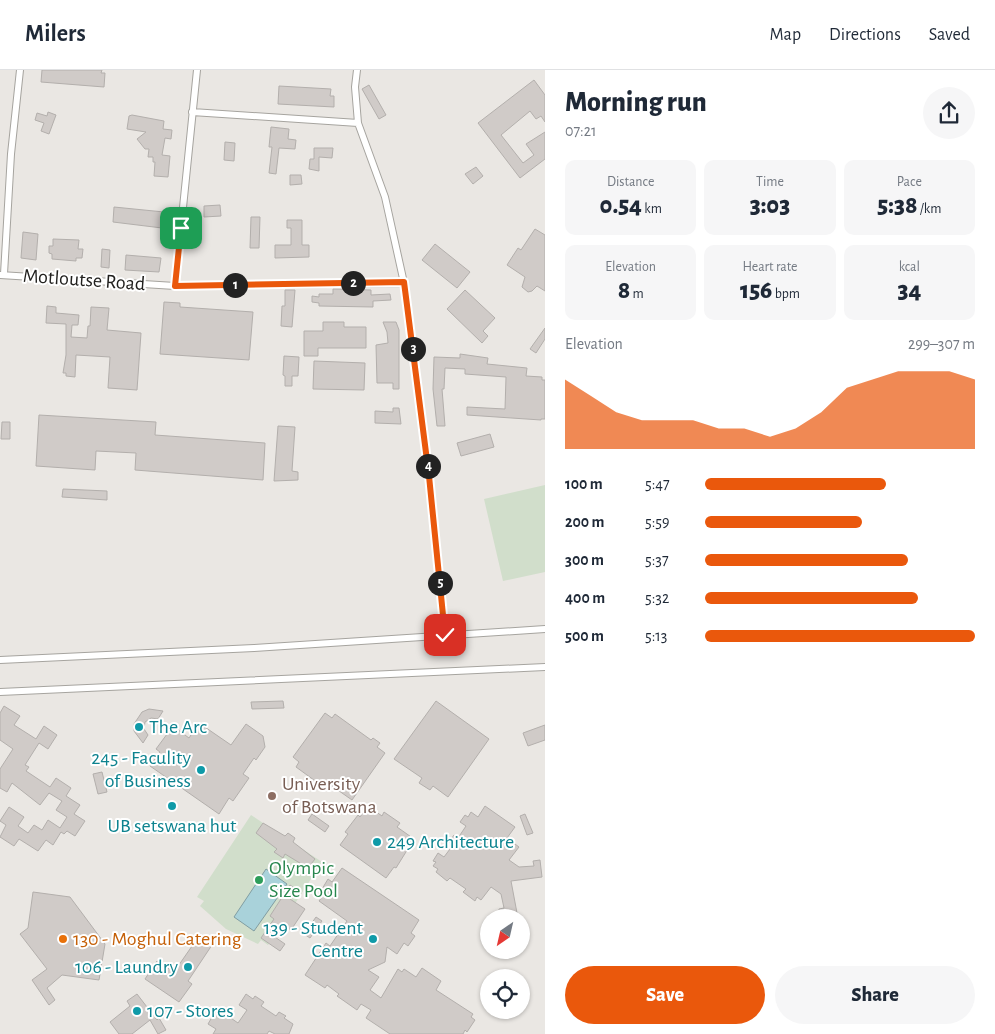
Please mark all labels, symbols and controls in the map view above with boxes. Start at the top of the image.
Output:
text: Milers [25,22,86,46]
text: Map [770,26,801,44]
text: Directions [829,26,901,44]
text: Saved [929,26,970,44]
button: share [923,87,975,139]
text: Morning run [565,89,707,117]
text: 07:21 [565,123,597,139]
text: Distance [607,175,654,189]
text: Time [756,175,784,189]
text: Pace [897,175,922,189]
text: 0.54 [599,193,642,218]
text: 3:03 [750,193,790,218]
text: 5:38 [877,193,917,218]
text: km [642,202,662,216]
text: /km [917,202,941,216]
pin [160,207,202,249]
icon: arrive [167,214,195,242]
text: Elevation [605,260,656,274]
text: Heart rate [743,260,797,274]
text: kcal [899,260,920,274]
street label: Motloutse Road [22,266,146,294]
pin: 2 [340,270,366,296]
pin: 1 [222,272,248,298]
text: 2 [350,276,357,290]
text: 1 [233,278,238,292]
text: 8 [618,278,630,303]
text: 156 [740,278,772,303]
text: 34 [897,278,921,303]
text: m [630,287,644,301]
text: bpm [772,287,800,301]
pin: 3 [400,336,426,362]
text: Elevation [565,336,623,352]
text: 299–307 m [908,336,975,352]
text: 3 [410,342,417,356]
pin: 4 [416,454,440,478]
text: 4 [425,459,432,473]
text: 100 m [565,476,603,492]
text: 5:47 [645,476,670,492]
text: 200 m [565,514,605,530]
text: 5:59 [645,514,670,530]
text: 300 m [565,552,604,568]
text: 5:37 [645,552,669,568]
pin: 5 [428,570,452,596]
text: 5 [437,576,444,590]
text: 400 m [565,590,605,606]
text: 5:32 [645,590,669,606]
pin [424,614,466,656]
icon: check [431,621,459,649]
text: 500 m [565,628,604,644]
text: 5:13 [645,628,667,644]
place label: The Arc [149,717,207,737]
marker: The Arc [133,721,145,733]
place label: 245 - Faculity of Business [91,748,191,791]
marker: 245 - Faculity of Business [195,764,207,776]
place label: University of Botswana [282,774,377,817]
marker: University of Botswana [266,790,278,802]
marker: UB setswana hut [166,800,178,812]
place label: UB setswana hut [108,816,237,836]
place label: 249 Architecture [387,832,514,852]
marker: 249 Architecture [371,836,383,848]
place label: Olympic Size Pool [269,858,338,901]
marker: Olympic Size Pool [253,874,265,886]
north arrow [480,909,530,959]
map controls [480,909,530,1019]
place label: 139 - Student Centre [263,918,364,961]
place label: 130 - Moghul Catering [73,929,242,949]
marker: 130 - Moghul Catering [57,933,69,945]
marker: 139 - Student Centre [367,933,379,945]
place label: 106 - Laundry [75,957,178,977]
marker: 106 - Laundry [182,961,194,973]
button: Save [565,966,765,1024]
button: Share [775,966,975,1024]
button: locate [480,969,530,1019]
place label: 107 - Stores [147,1001,234,1021]
marker: 107 - Stores [131,1005,143,1017]

